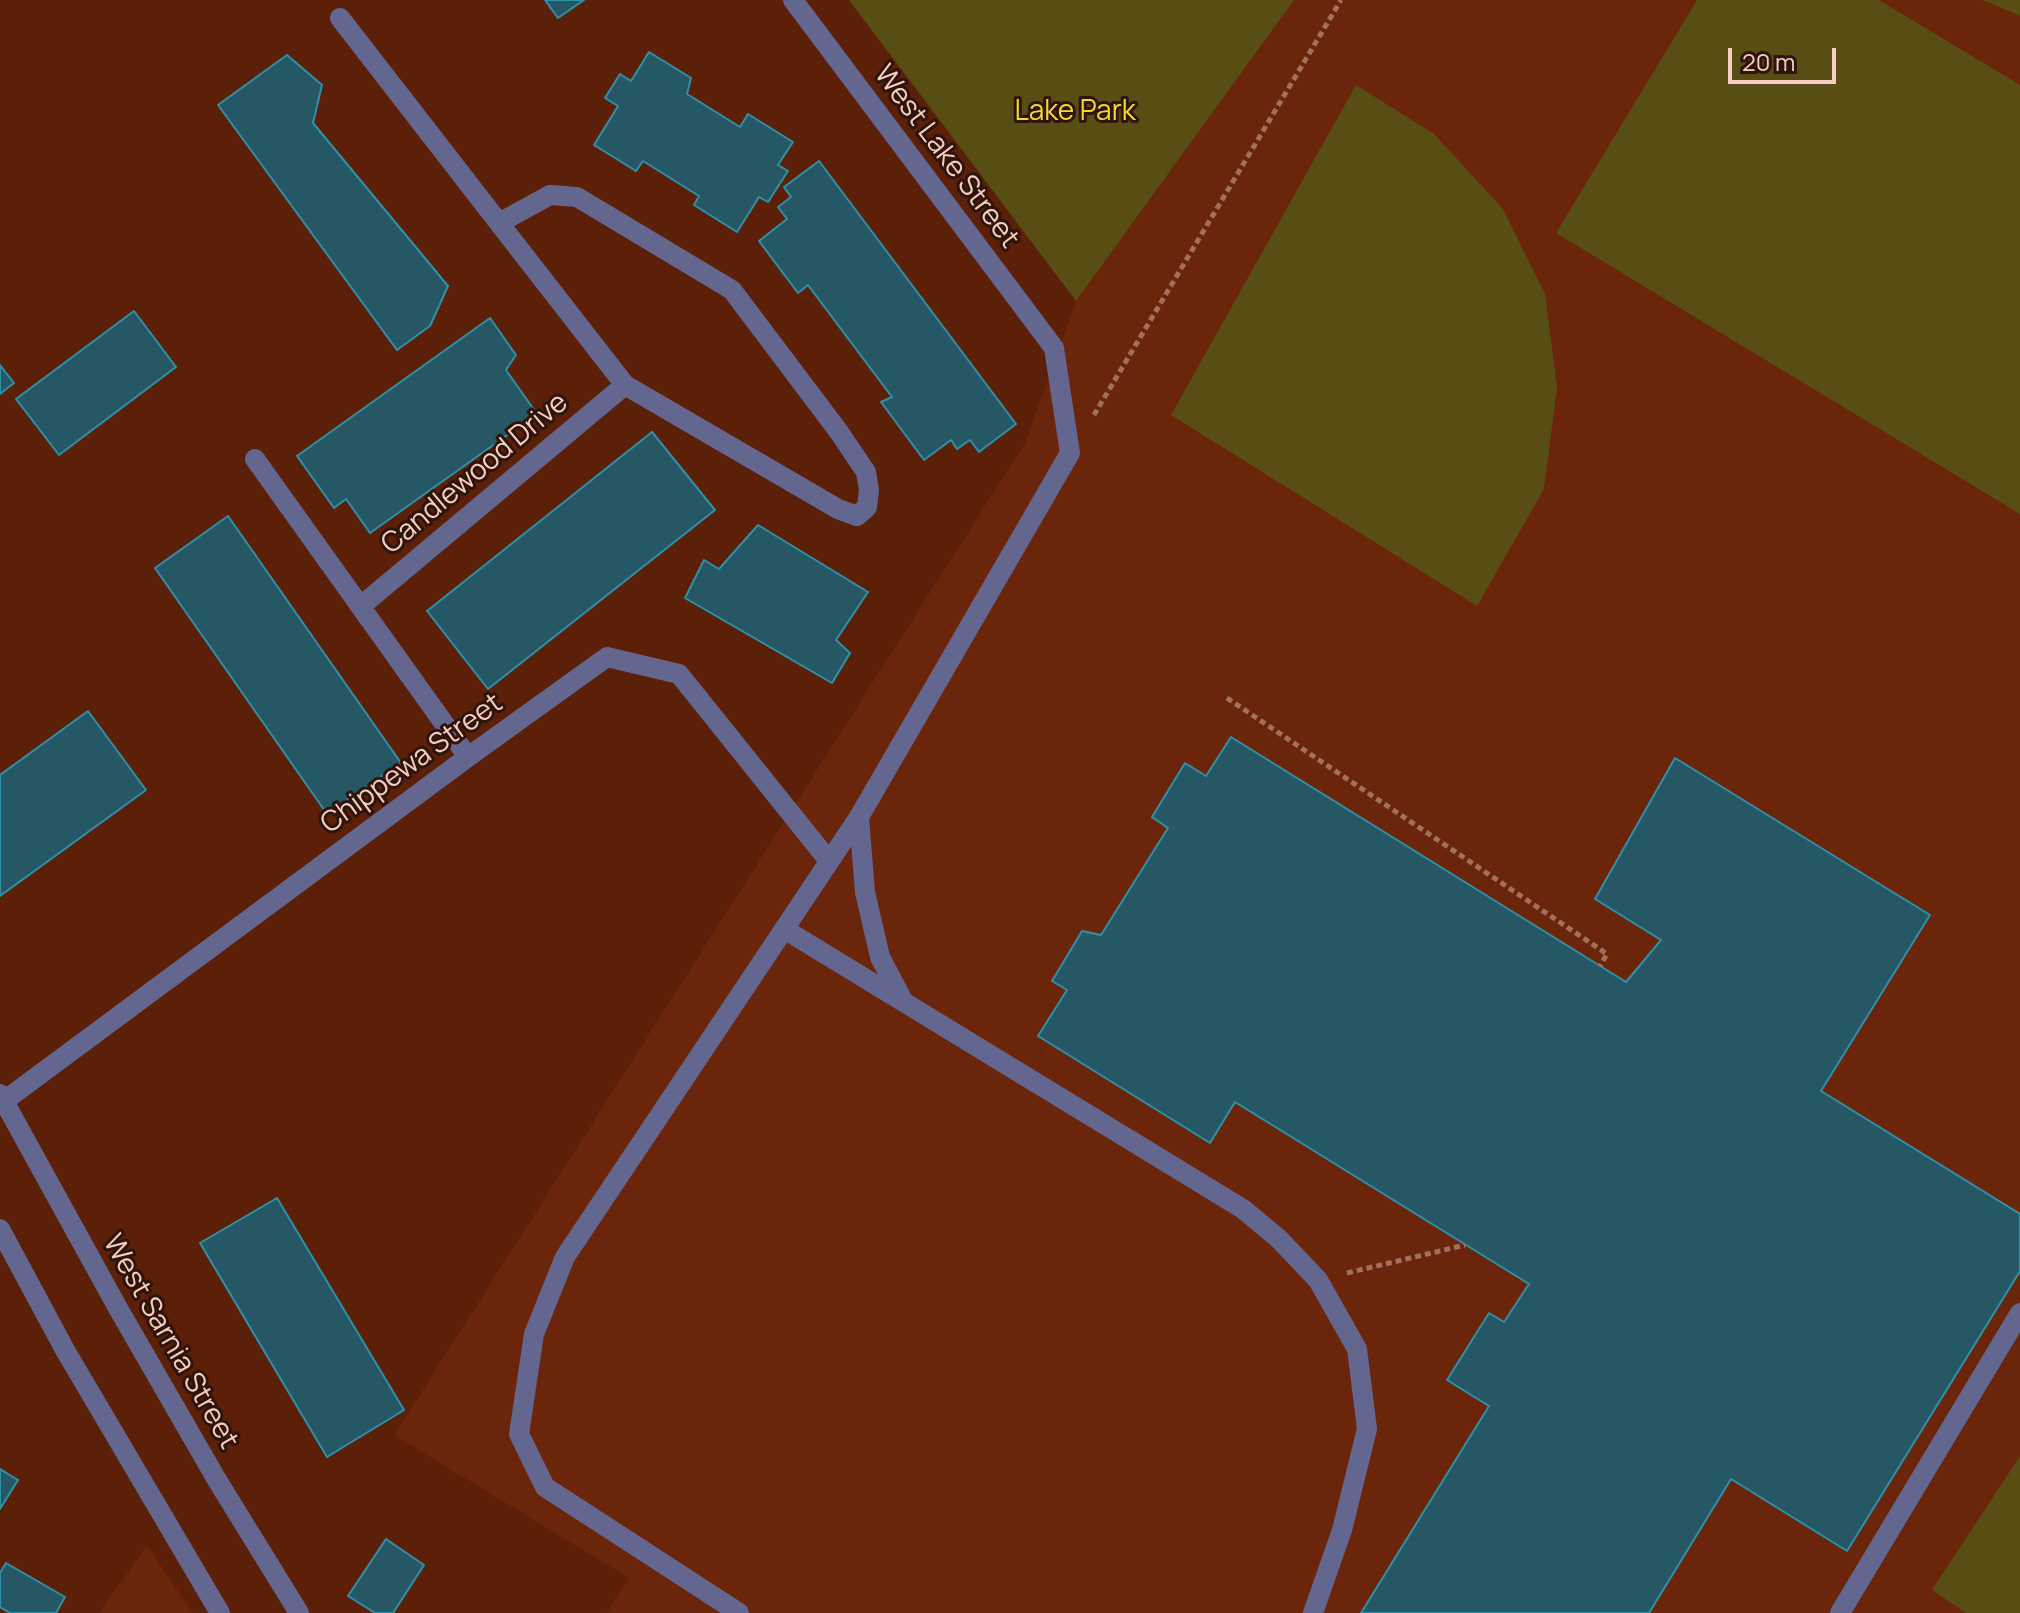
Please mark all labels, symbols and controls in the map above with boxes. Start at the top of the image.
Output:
scale bar [1732,32,1840,82]
text: 20 m [1742,45,1795,78]
street label: West Lake Street [866,59,1026,255]
park label: Lake Park [1014,95,1136,129]
street label: Candlewood Drive [375,386,575,562]
street label: Chippewa Street [315,687,509,841]
street label: West Sarnia Street [95,1229,245,1455]

